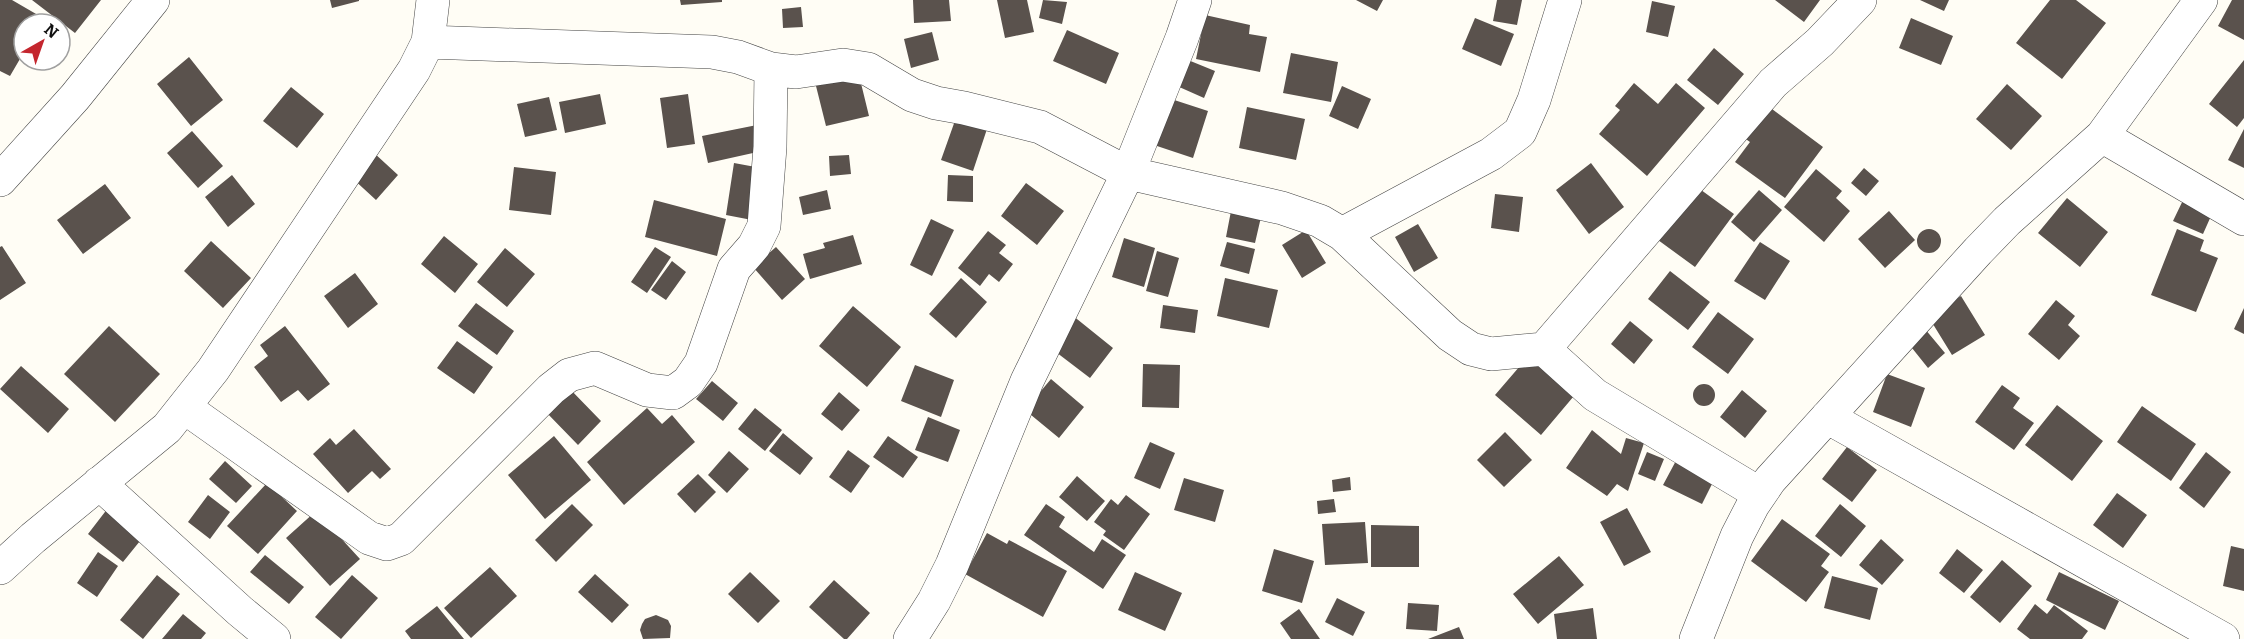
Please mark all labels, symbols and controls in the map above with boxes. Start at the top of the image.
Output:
north arrow [12,12,72,72]
text: N [40,20,62,42]

